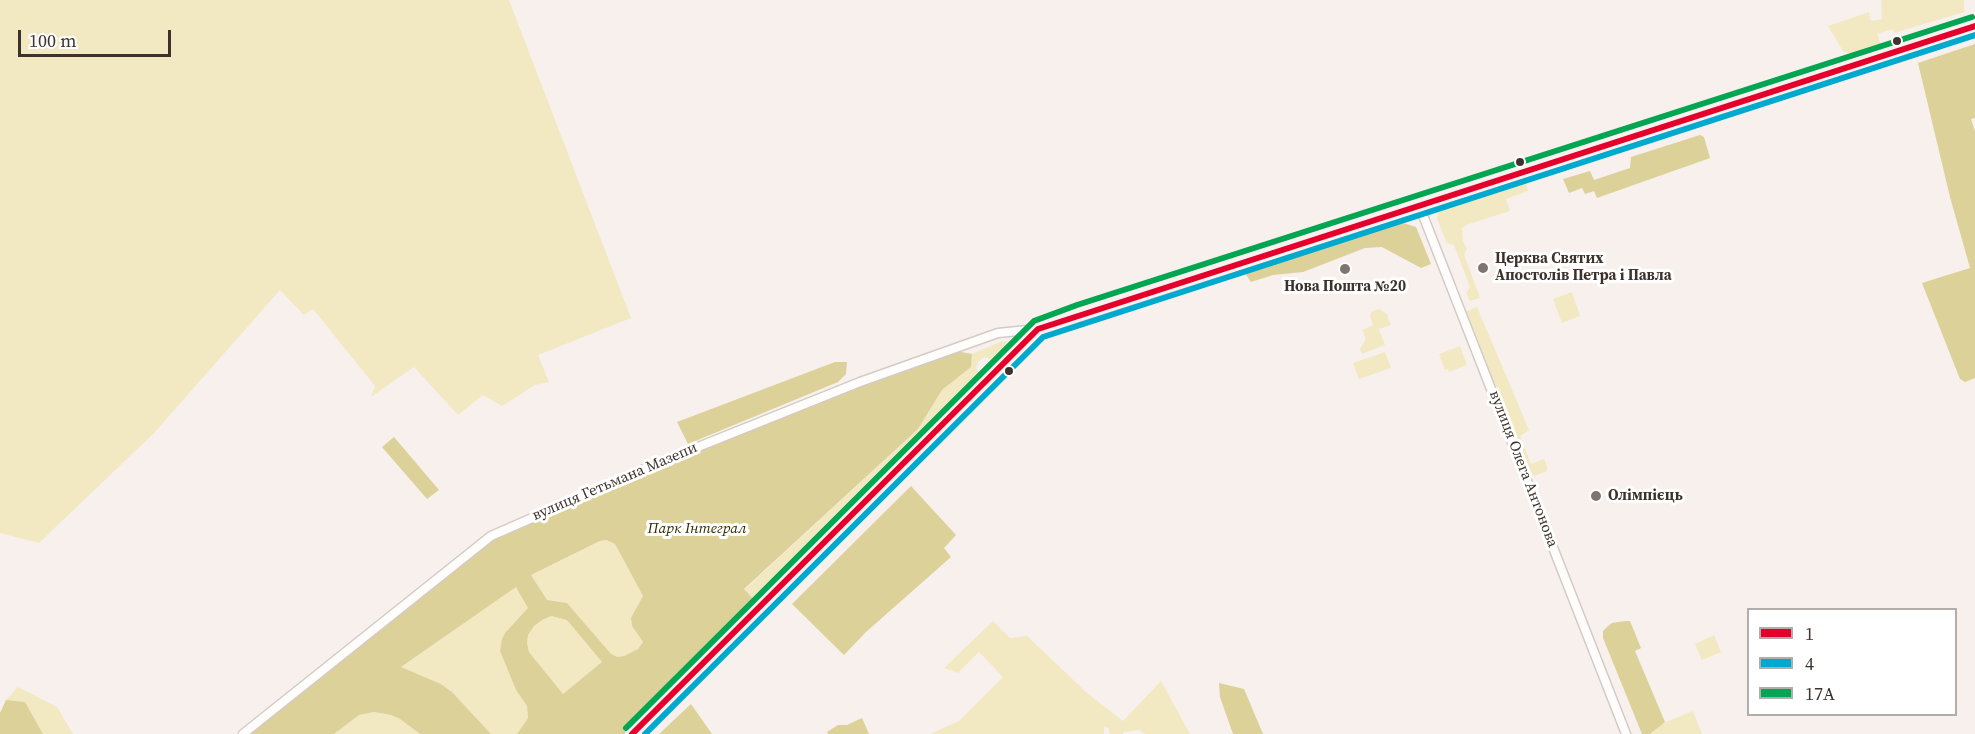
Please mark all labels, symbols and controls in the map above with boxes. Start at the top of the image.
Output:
scale bar [21,18,174,56]
text: 100 m [29,28,76,53]
unlabelled marker [1891,35,1903,47]
unlabelled marker [1514,156,1526,168]
place label: Церква Святих Апостолів Петра і Павла [1495,250,1672,285]
marker: Церква Святих Апостолів Петра і Павла [1476,261,1490,275]
marker: Нова Пошта №20 [1338,262,1352,276]
place label: Нова Пошта №20 [1284,278,1406,296]
unlabelled marker [1003,365,1015,377]
street label: вулиця Олега Антонова [1485,388,1561,550]
street label: вулиця Гетьмана Мазепи [530,439,700,525]
place label: Олімпієць [1608,487,1683,505]
marker: Олімпієць [1589,489,1603,503]
park label: Парк Інтеграл [648,520,746,538]
legend [1747,608,1957,716]
text: 1 [1805,621,1814,646]
text: 4 [1805,651,1814,676]
text: 17А [1805,681,1835,706]

